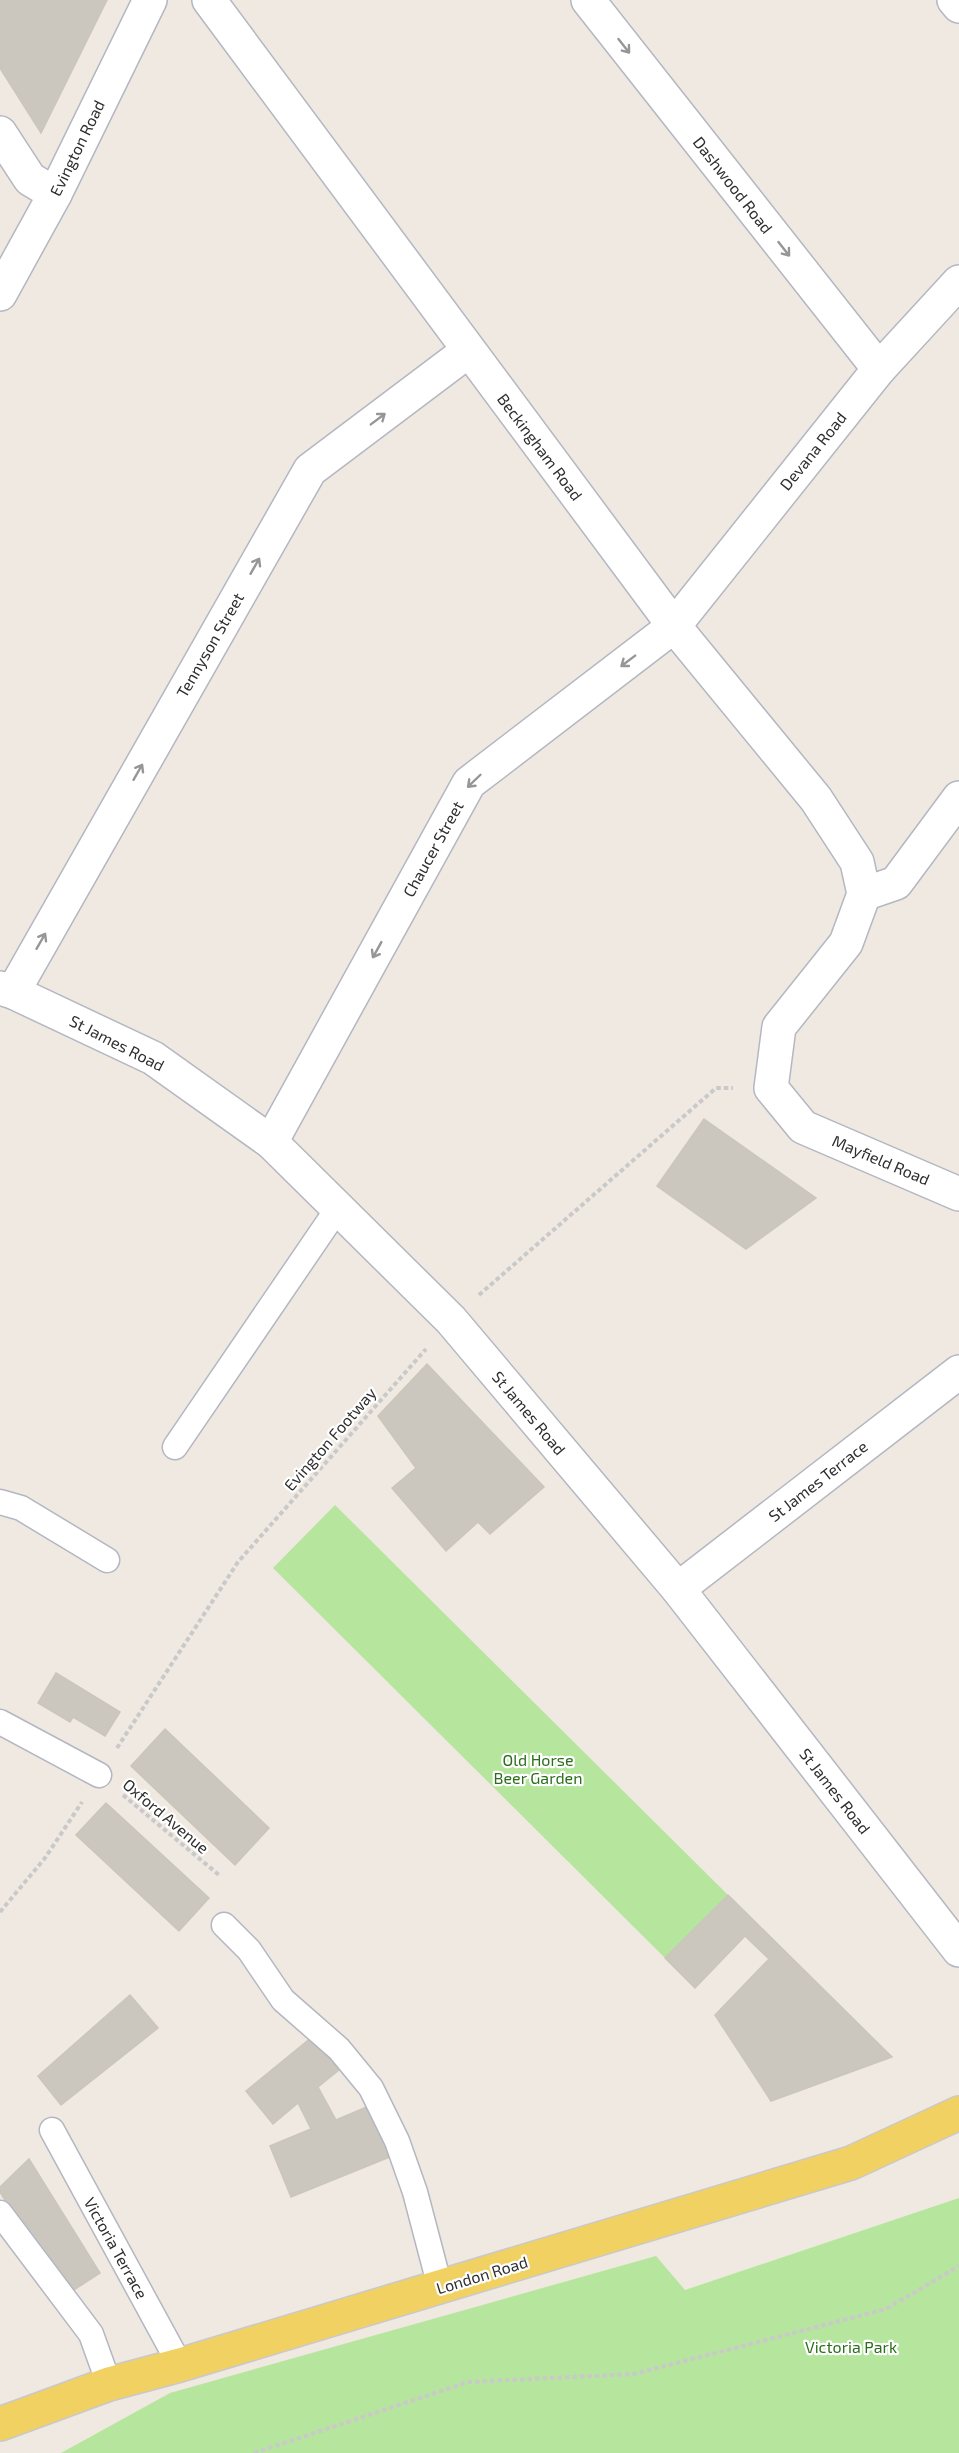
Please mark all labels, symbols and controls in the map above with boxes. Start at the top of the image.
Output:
one-way arrow [618,38,631,54]
street label: Evington Road [45,97,108,199]
street label: Dashwood Road [690,132,777,237]
one-way arrow [777,240,790,256]
street label: Beckingham Road [494,389,587,504]
street label: Devana Road [775,408,850,494]
one-way arrow [369,413,385,425]
one-way arrow [250,558,262,575]
street label: Tennyson Street [172,589,247,700]
one-way arrow [620,655,636,668]
one-way arrow [132,764,144,781]
one-way arrow [467,773,482,788]
street label: Chaucer Street [398,797,467,900]
one-way arrow [36,933,48,950]
one-way arrow [371,940,382,958]
street label: St James Road [67,1011,168,1075]
street label: Mayfield Road [830,1130,933,1189]
street label: St James Road [489,1367,570,1458]
street label: Evington Footway [280,1383,380,1494]
street label: St James Terrace [764,1436,871,1525]
street label: St James Road [796,1744,875,1837]
park label: Old Horse Beer Garden [494,1750,582,1787]
street label: Oxford Avenue [119,1774,213,1857]
street label: Victoria Terrace [81,2194,152,2302]
street label: London Road [434,2252,530,2297]
park label: Victoria Park [805,2337,897,2356]

